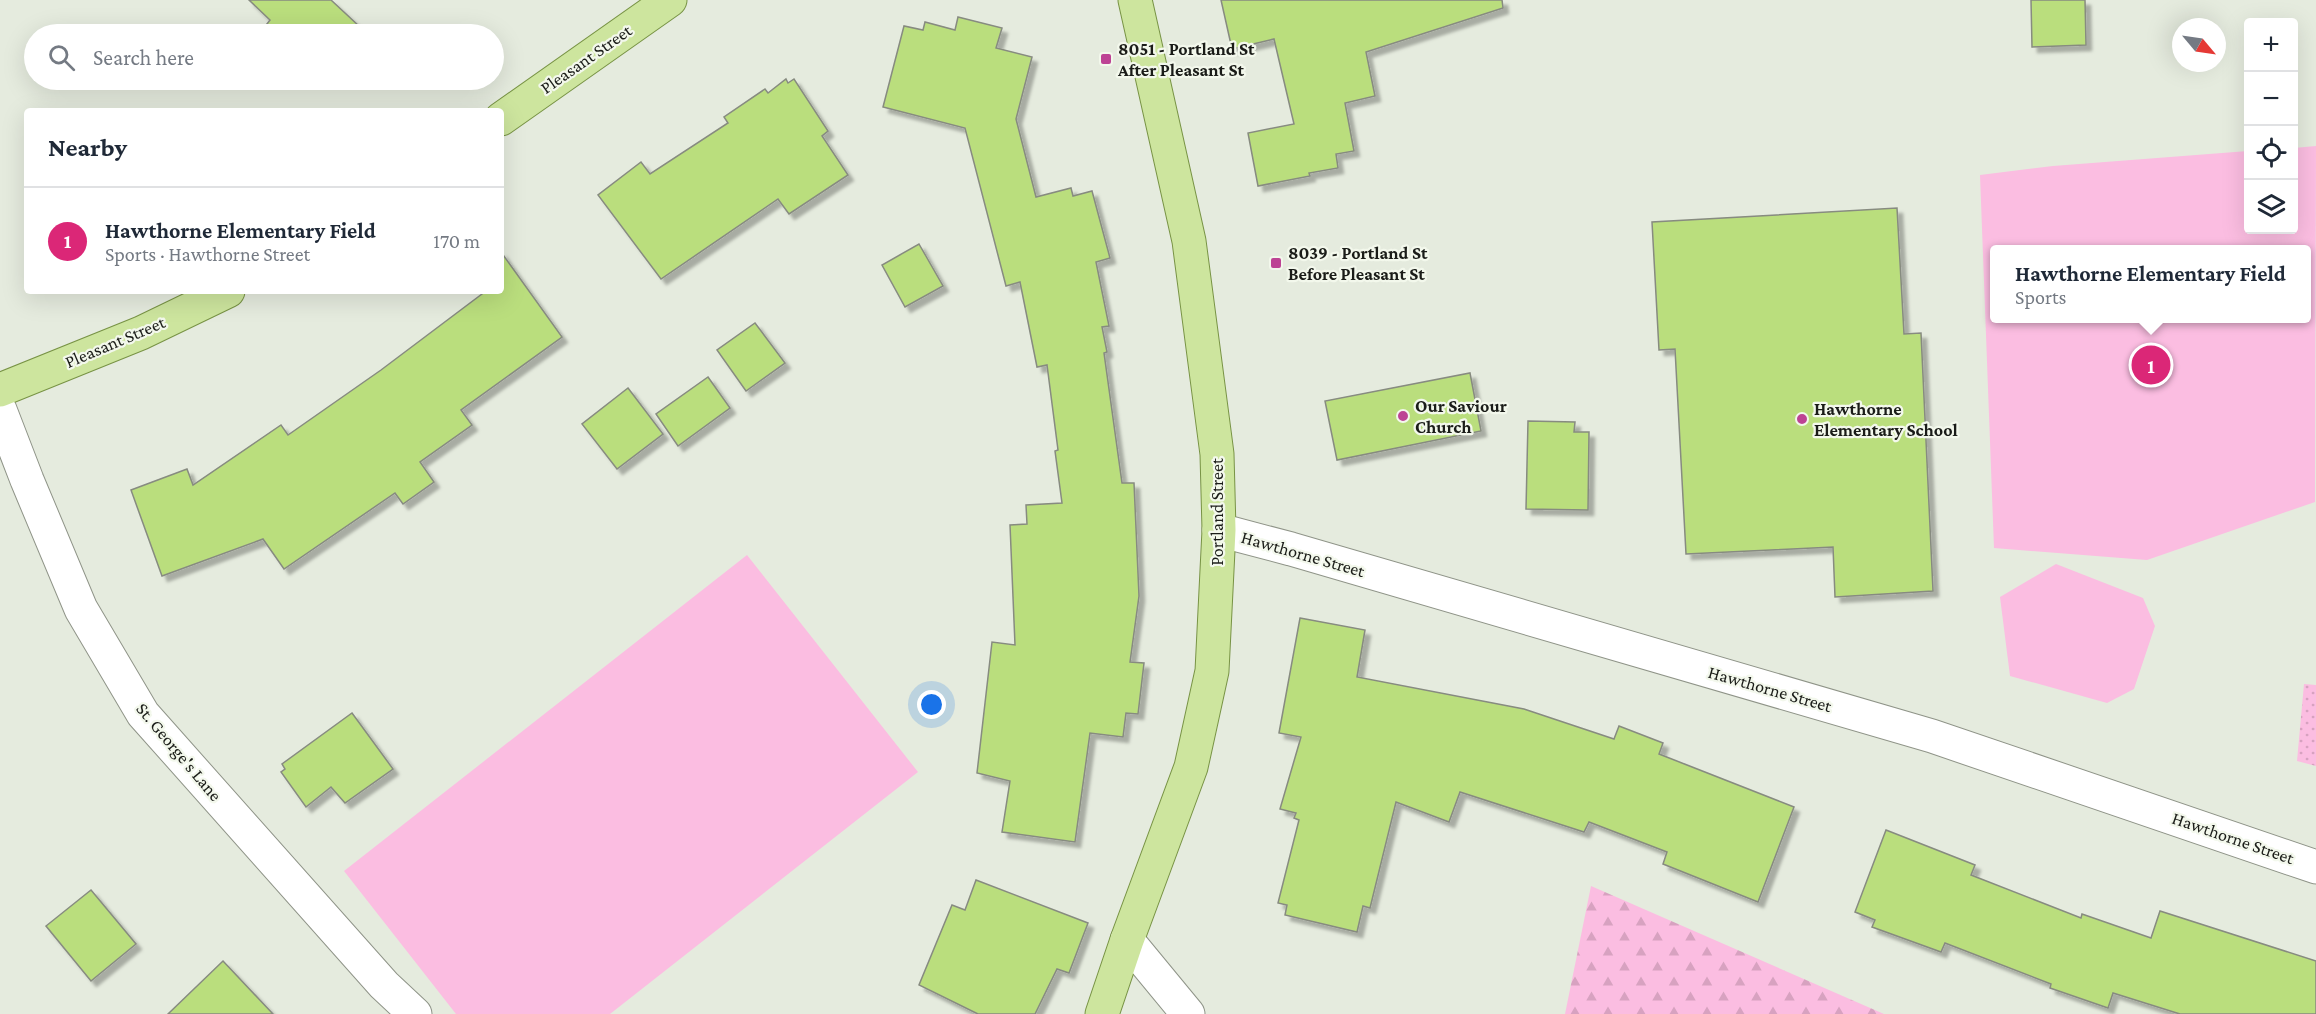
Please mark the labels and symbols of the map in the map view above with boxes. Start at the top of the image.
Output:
north arrow [2172,18,2226,72]
street label: Pleasant Street [537,20,636,98]
place label: 8051 - Portland St After Pleasant St [1117,39,1255,80]
marker: 8051 - Portland St After Pleasant St [1099,52,1113,66]
place label: 8039 - Portland St Before Pleasant St [1288,243,1428,284]
marker: 8039 - Portland St Before Pleasant St [1269,256,1283,270]
street label: Pleasant Street [62,312,169,372]
pin: 1 [2132,342,2170,388]
place label: Our Saviour Church [1415,396,1507,437]
place label: Hawthorne Elementary School [1814,399,1958,440]
marker: Our Saviour Church [1396,409,1410,423]
marker: Hawthorne Elementary School [1795,412,1809,426]
street label: Portland Street [1207,457,1227,566]
street label: Hawthorne Street [1239,527,1368,581]
street label: Hawthorne Street [1706,662,1835,716]
your location [917,690,946,719]
street label: St. George's Lane [132,699,226,805]
street label: Hawthorne Street [2169,808,2297,869]

